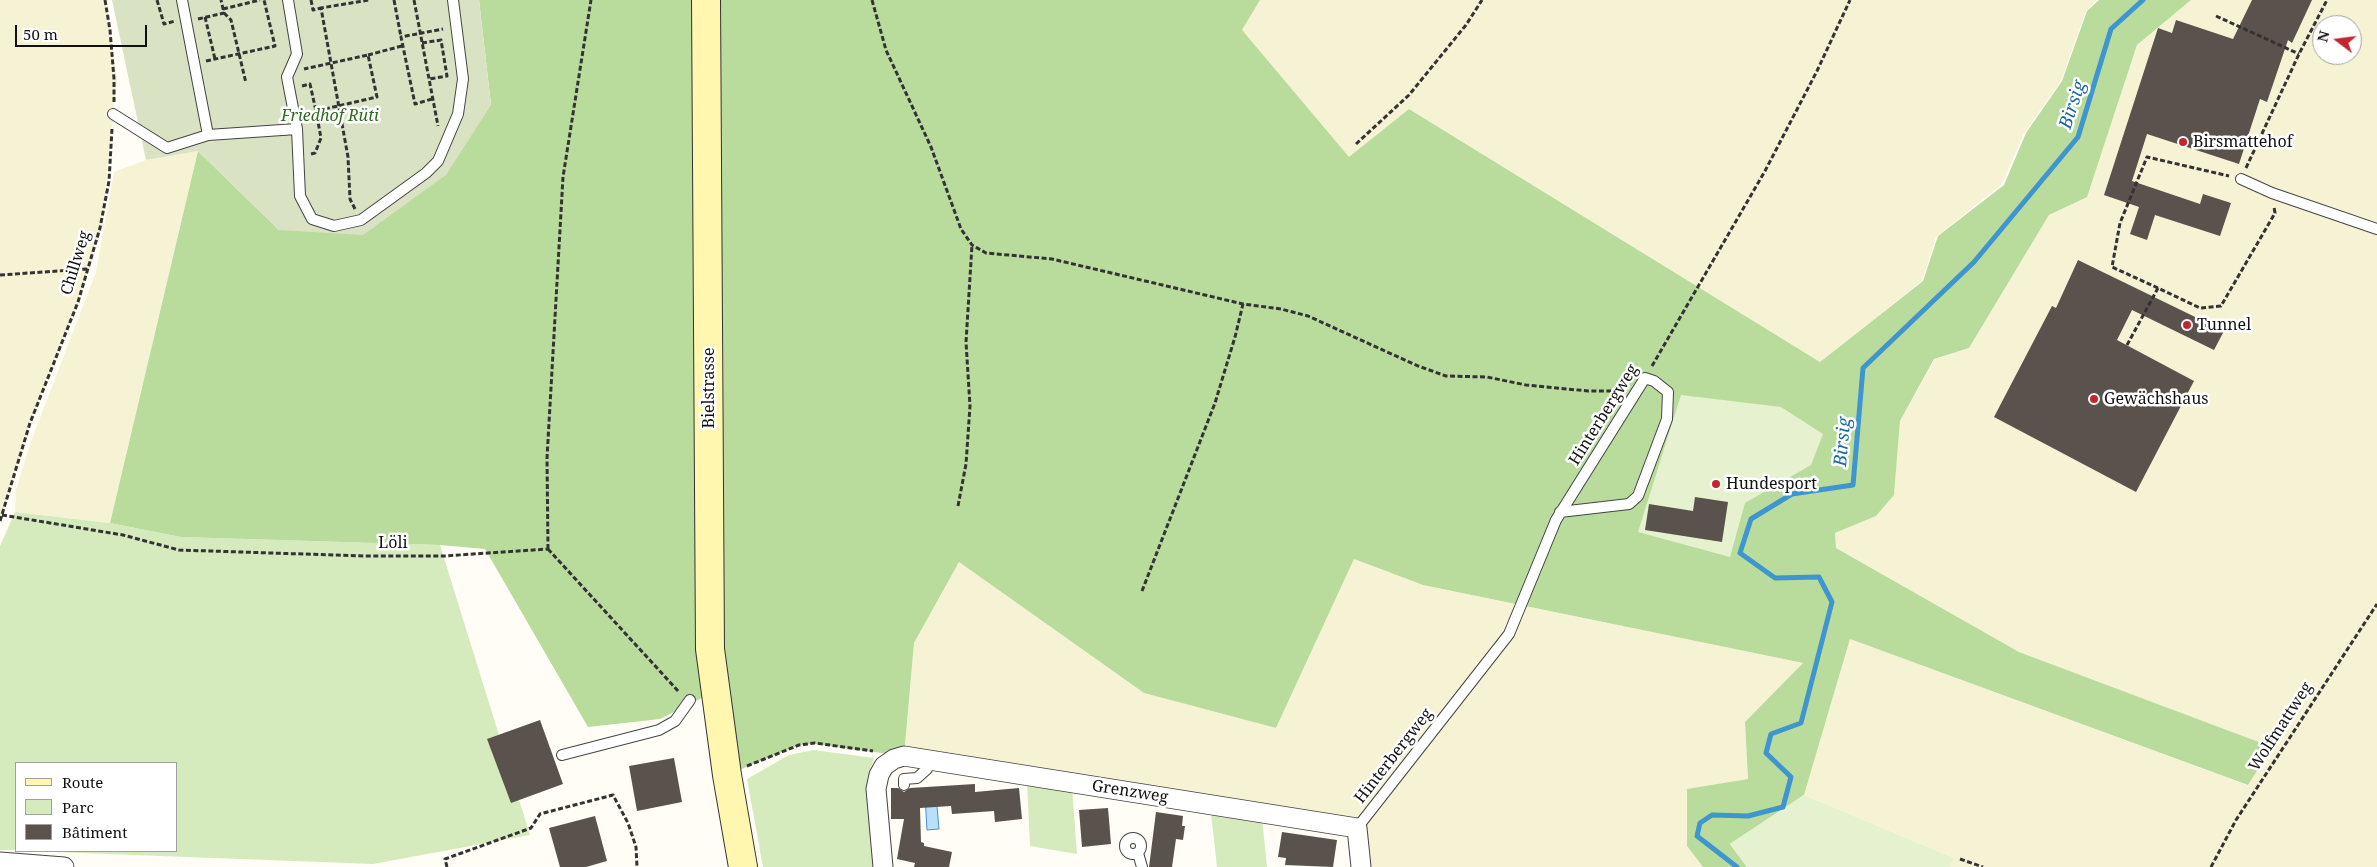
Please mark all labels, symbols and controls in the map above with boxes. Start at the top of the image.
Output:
scale bar [18,15,150,47]
north arrow [2312,15,2362,65]
text: 50 m [23,24,58,44]
text: N [2312,28,2334,44]
water label: Birsig [2055,78,2091,132]
park label: Friedhof Rüti [281,106,379,126]
place label: Birsmattehof [2193,132,2293,152]
marker: Birsmattehof [2177,136,2189,148]
street label: Chillweg [57,229,95,297]
place label: Tunnel [2197,315,2251,335]
marker: Tunnel [2181,319,2193,331]
street label: Bielstrasse [699,347,719,429]
street label: Hinterbergweg [1565,361,1643,469]
place label: Gewächshaus [2104,389,2209,409]
marker: Gewächshaus [2088,393,2100,405]
water label: Birsig [1830,416,1856,468]
place label: Hundesport [1726,474,1817,494]
marker: Hundesport [1710,478,1722,490]
street label: Löli [378,533,408,553]
street label: Wolfmattweg [2245,679,2317,775]
street label: Hinterbergweg [1351,705,1437,807]
legend [15,762,178,852]
text: Route [62,772,103,792]
street label: Grenzweg [1090,776,1170,808]
text: Parc [62,797,94,817]
text: Bâtiment [62,822,128,842]

